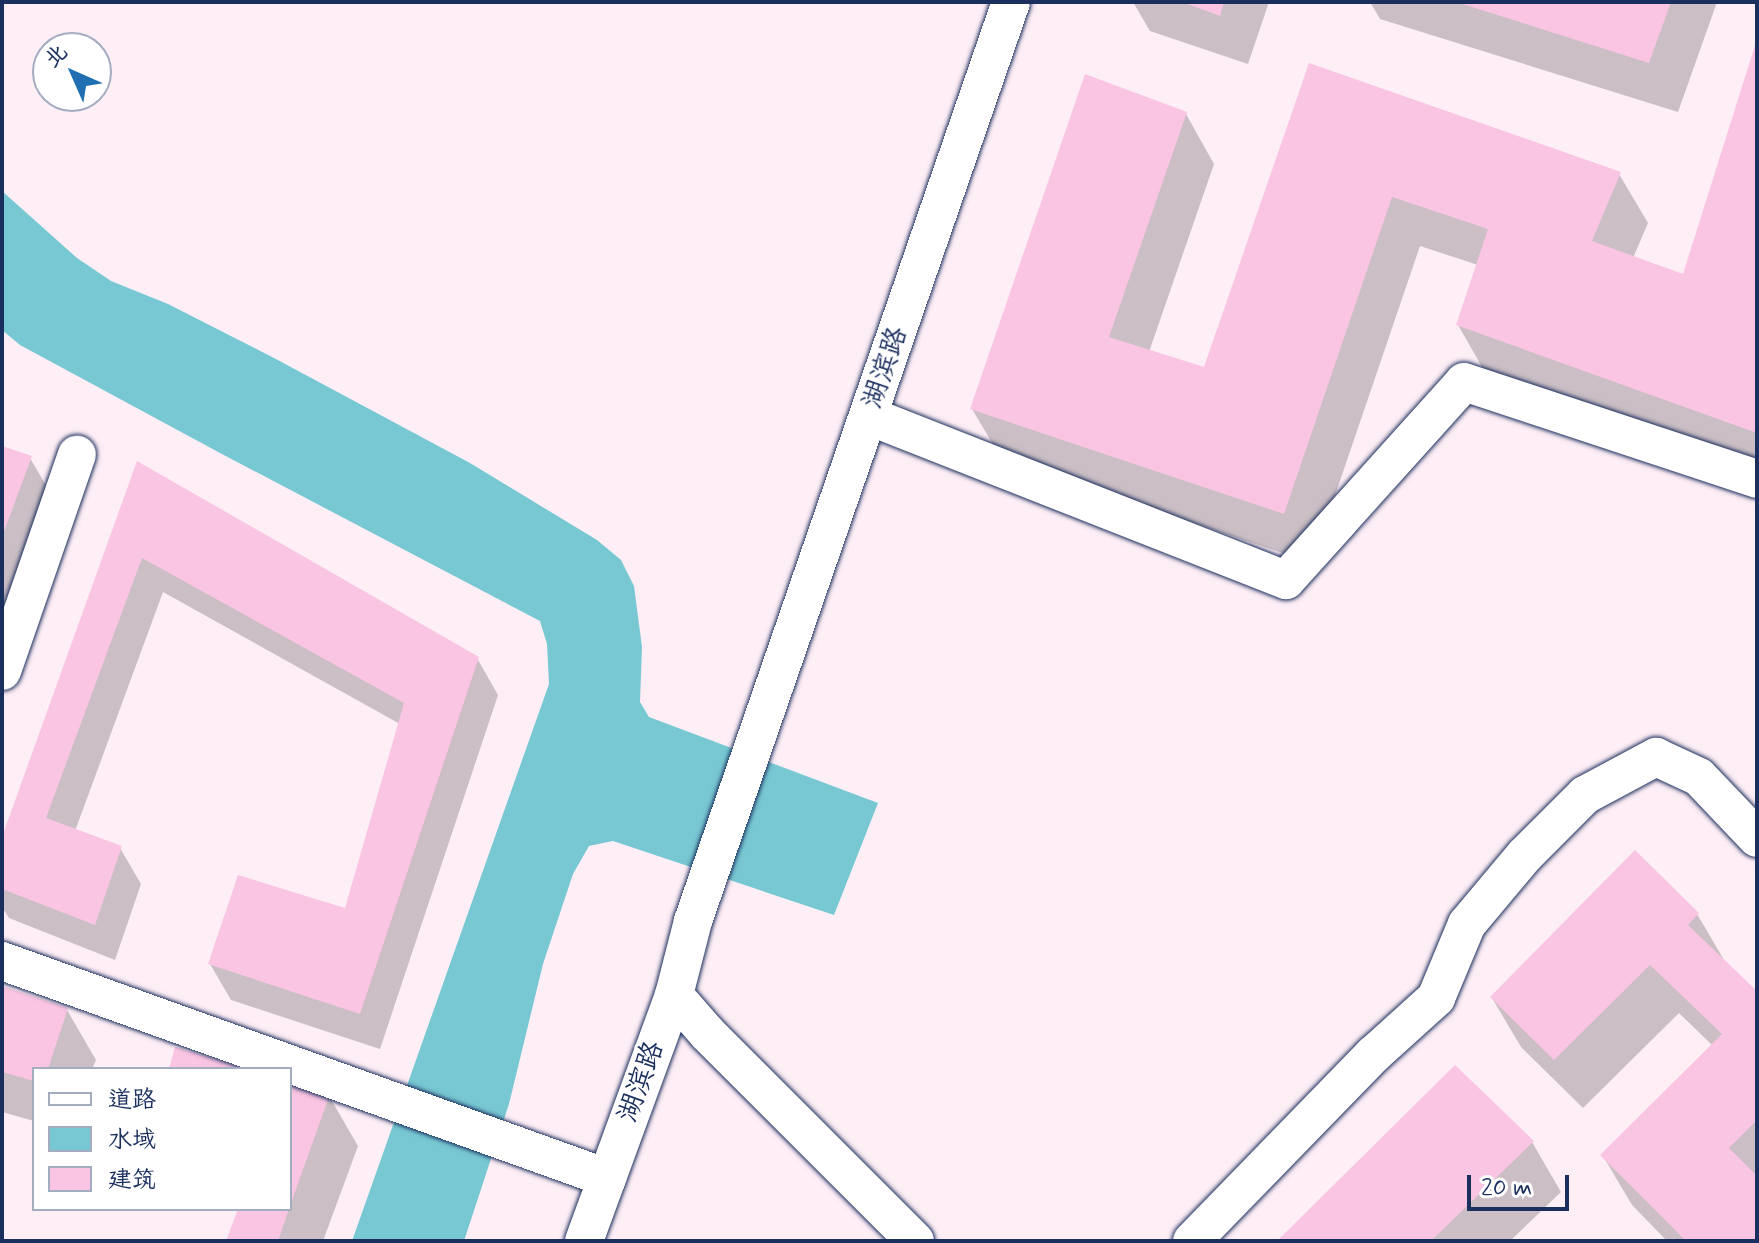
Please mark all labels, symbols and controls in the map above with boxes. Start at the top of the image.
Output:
north arrow [32,32,112,112]
text: 北 [39,39,74,74]
street label: 湖滨路 [856,323,916,413]
street label: 湖滨路 [612,1037,672,1127]
legend [32,1067,292,1211]
text: 道路 [108,1085,156,1116]
text: 水域 [108,1125,156,1156]
scale bar [1471,1159,1573,1209]
text: 建筑 [108,1165,156,1196]
text: 20 m [1481,1173,1532,1204]

